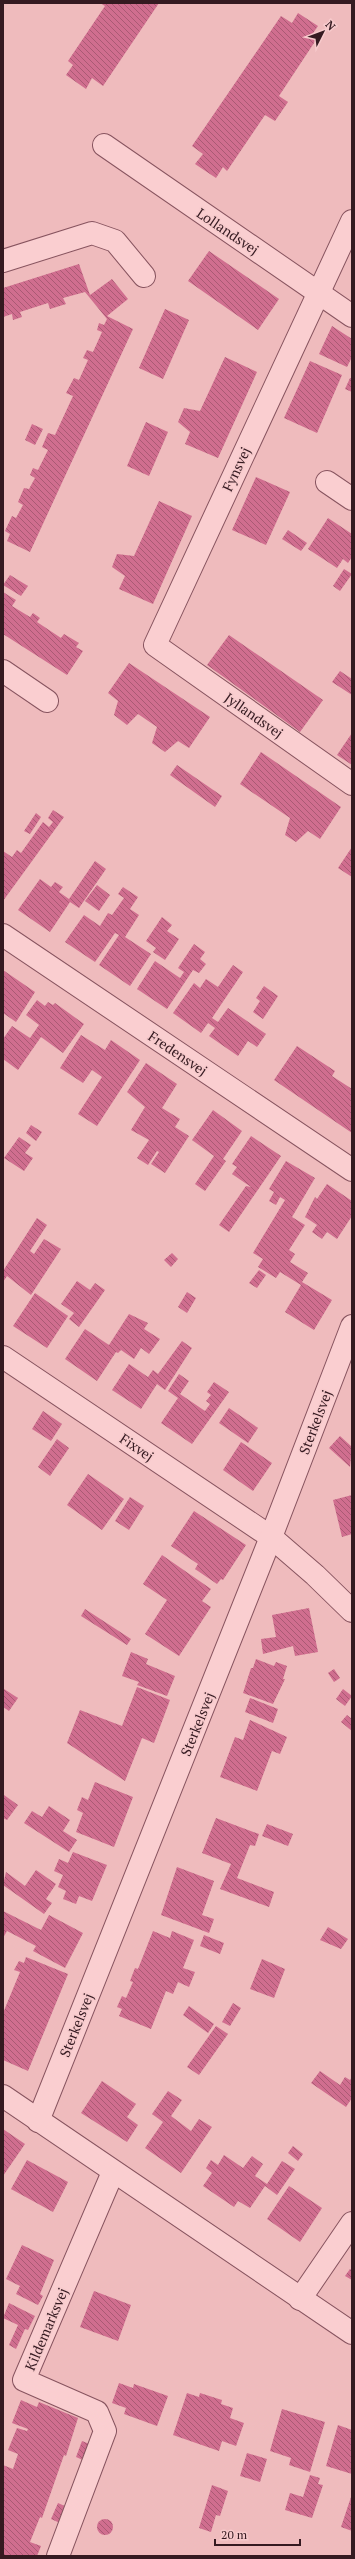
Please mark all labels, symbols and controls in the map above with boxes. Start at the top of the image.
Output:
north arrow [303,12,343,52]
text: N [322,18,339,34]
street label: Lollandsvej [193,203,263,259]
street label: Fynsvej [217,444,255,494]
street label: Jyllandsvej [221,688,287,742]
street label: Fredensvej [145,1026,211,1080]
street label: Sterkelsvej [294,1387,336,1457]
street label: Fixvej [116,1429,158,1465]
street label: Sterkelsvej [176,1689,218,1759]
street label: Sterkelsvej [55,1990,97,2060]
street label: Kildemarksvej [20,2285,72,2373]
scale bar [215,2521,300,2547]
text: 20 m [221,2527,248,2542]

